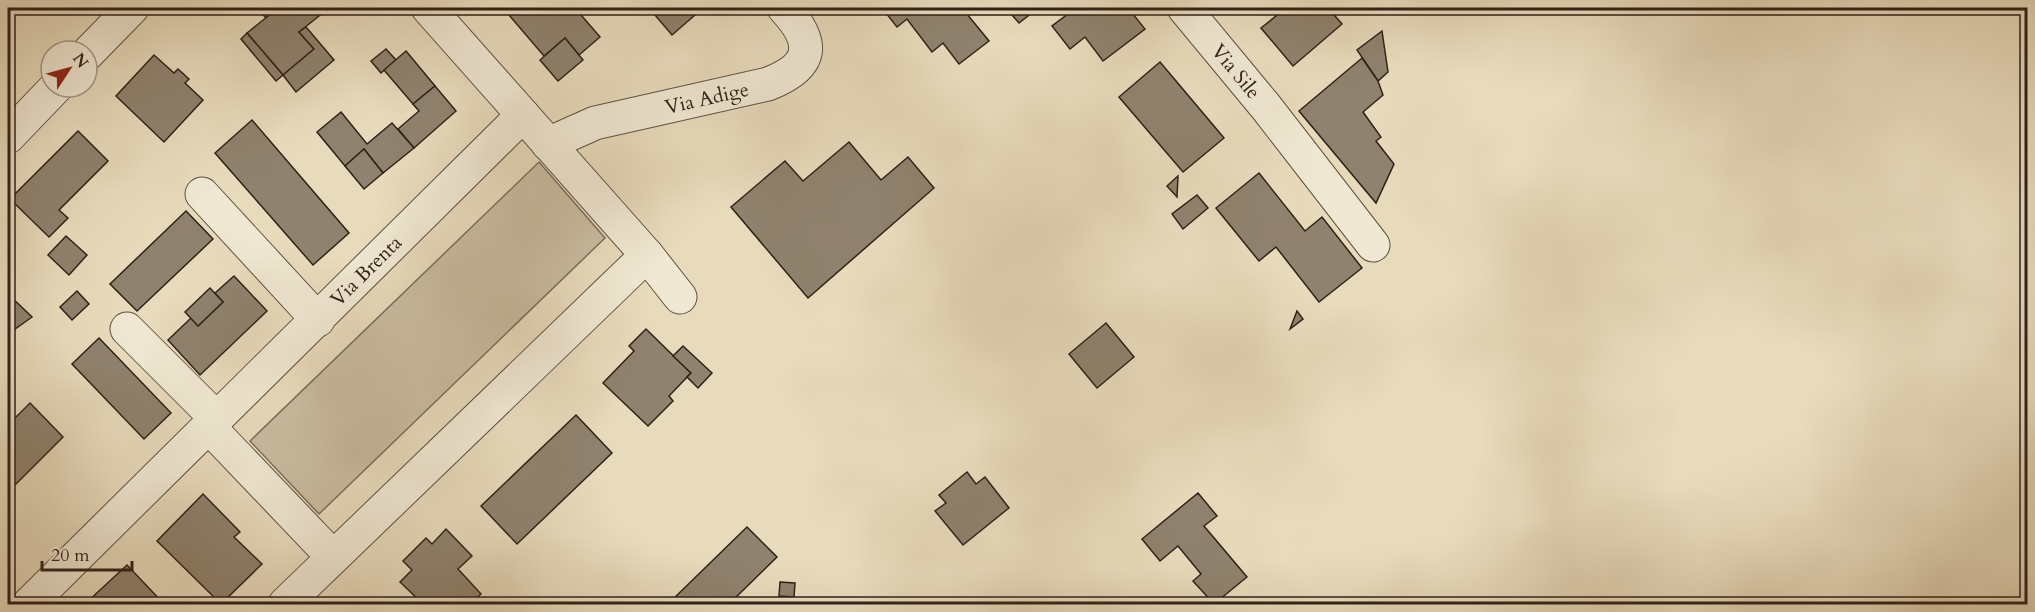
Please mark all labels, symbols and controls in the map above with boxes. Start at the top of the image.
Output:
street label: Via Sile [1205,38,1267,105]
north arrow [39,39,99,99]
text: N [67,49,93,73]
street label: Via Adige [662,76,751,121]
street label: Via Brenta [324,229,408,312]
scale bar [42,534,132,572]
text: 20 m [51,543,90,568]

